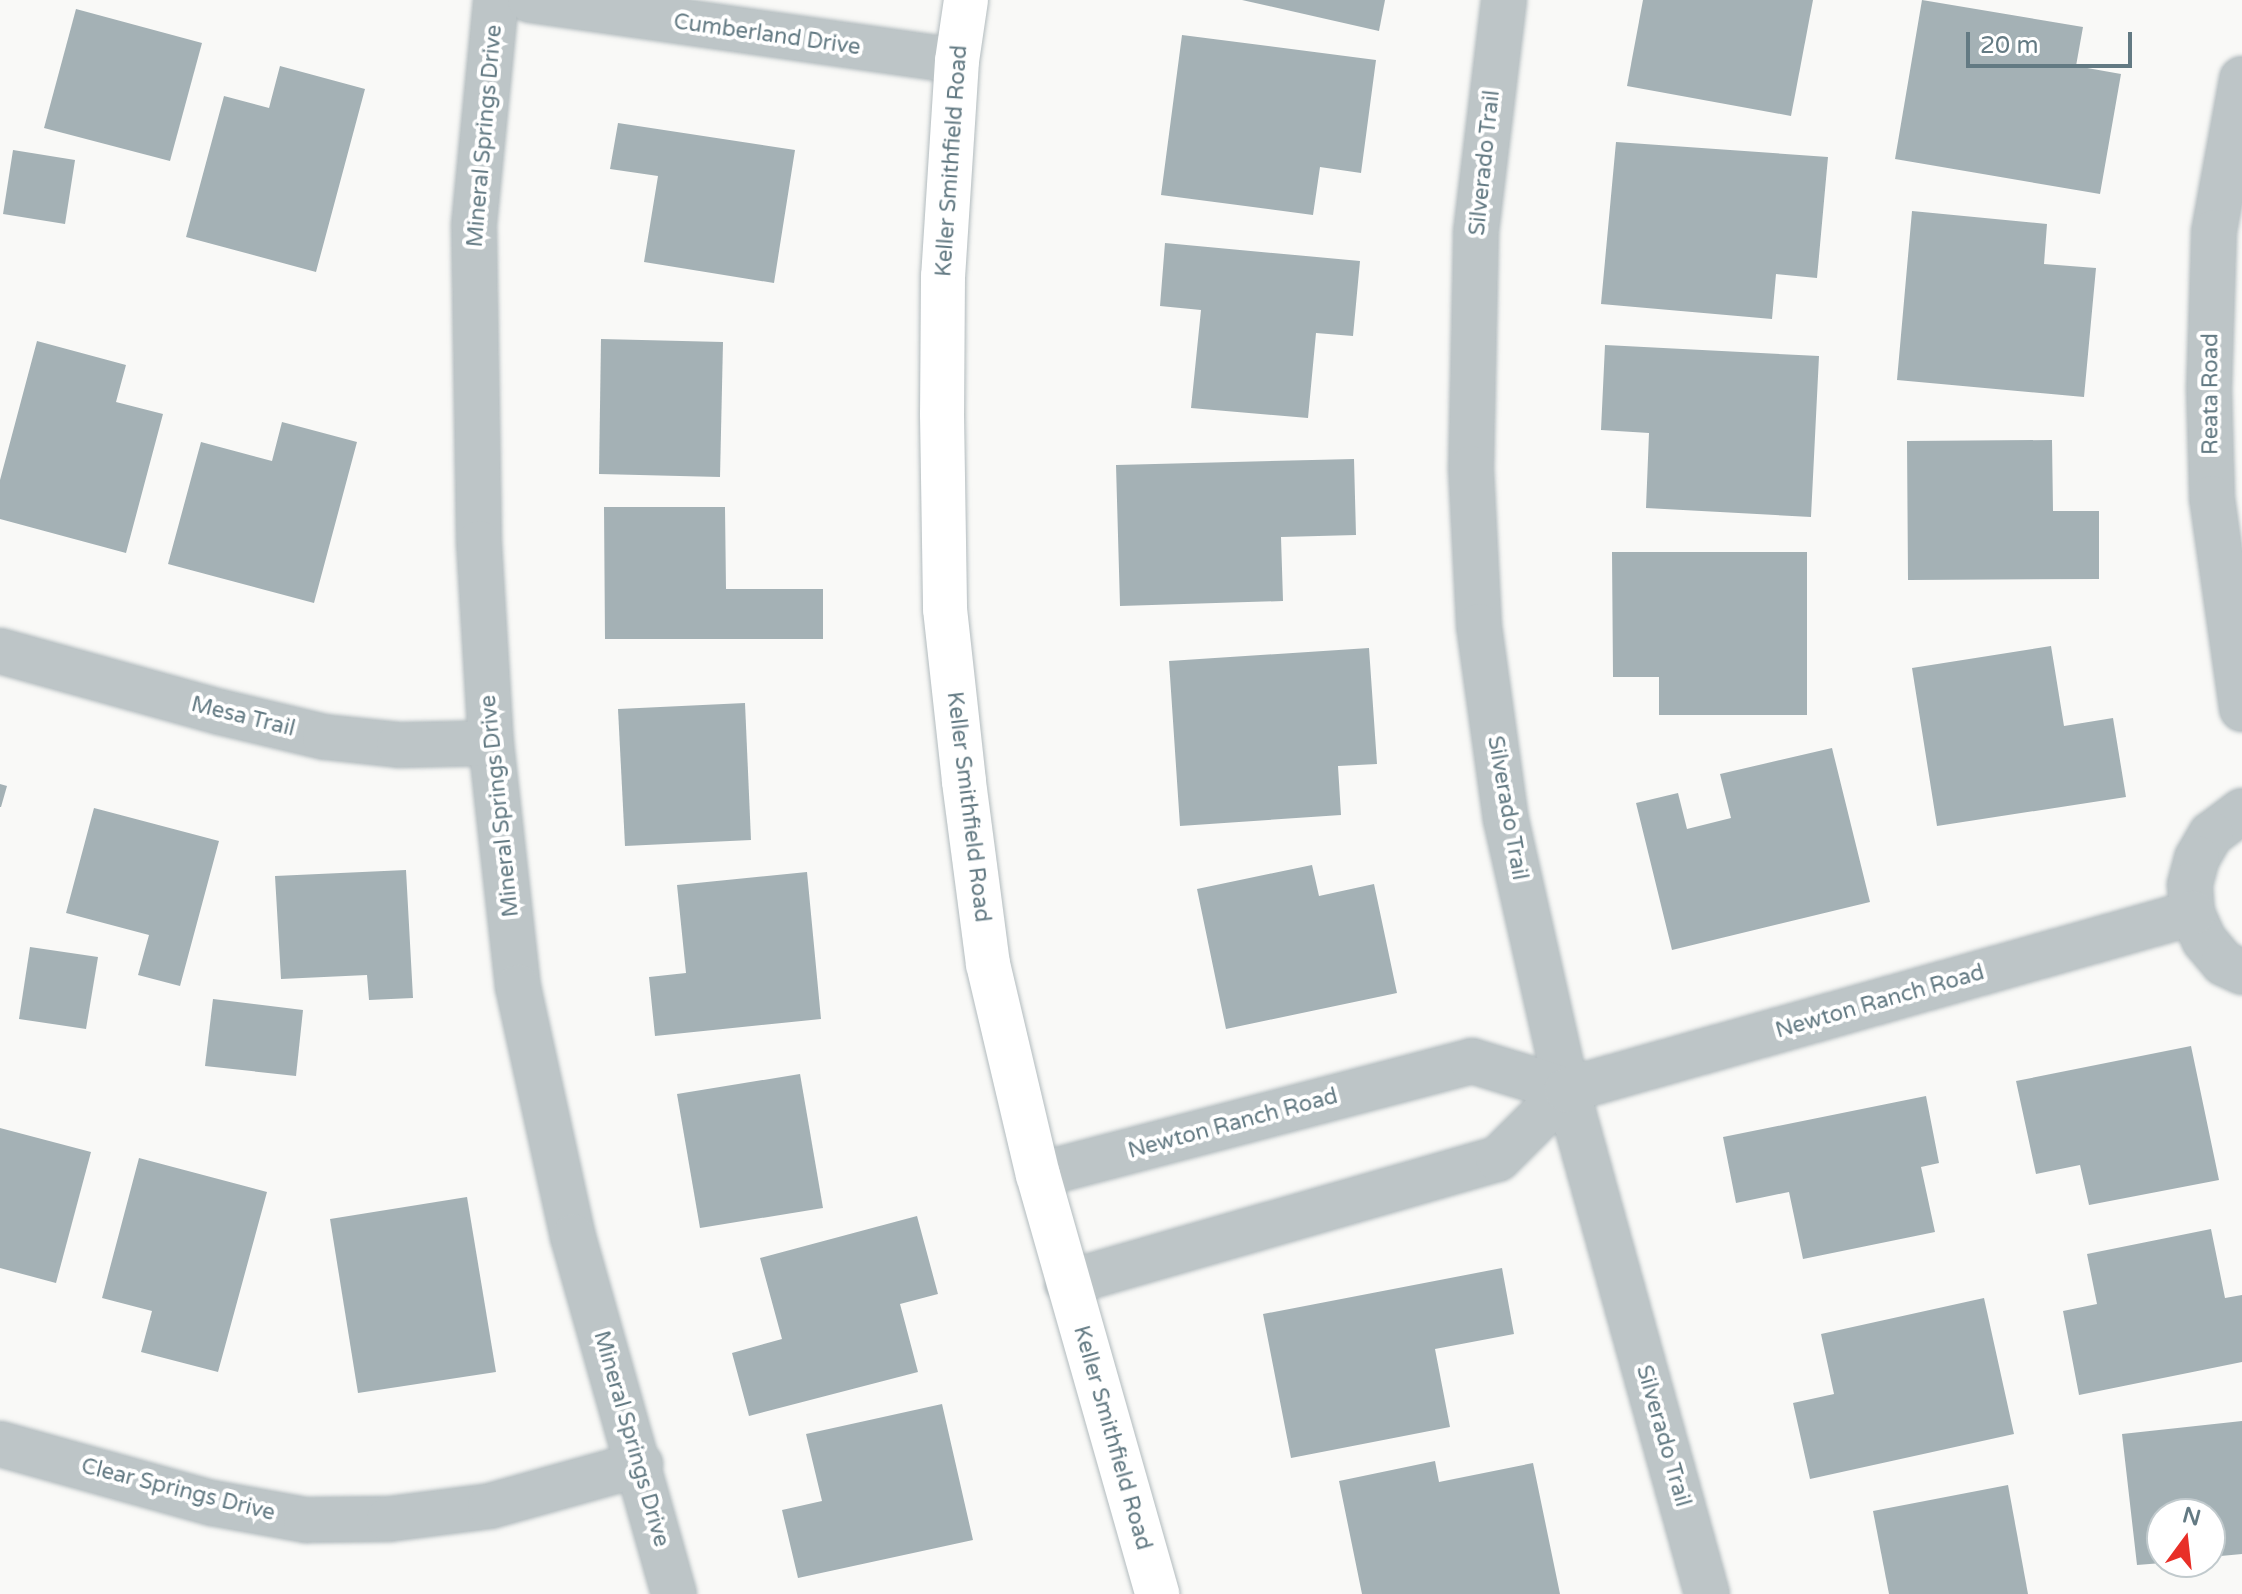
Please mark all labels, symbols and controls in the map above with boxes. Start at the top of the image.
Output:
street label: Cumberland Drive [672,9,862,61]
scale bar [1970,16,2136,66]
street label: Mineral Springs Drive [462,24,508,248]
text: 20 m [1980,31,2038,60]
street label: Keller Smithfield Road [931,44,973,278]
street label: Silverado Trail [1464,89,1506,237]
street label: Reata Road [2198,333,2224,455]
street label: Keller Smithfield Road [941,690,995,924]
street label: Mesa Trail [188,691,298,743]
street label: Mineral Springs Drive [475,694,525,918]
street label: Silverado Trail [1481,734,1533,882]
street label: Newton Ranch Road [1773,960,1987,1044]
street label: Newton Ranch Road [1125,1083,1341,1165]
street label: Keller Smithfield Road [1067,1323,1157,1553]
street label: Mineral Springs Drive [588,1328,674,1550]
street label: Silverado Trail [1630,1362,1696,1510]
street label: Clear Springs Drive [78,1453,278,1527]
north arrow [2146,1498,2226,1578]
text: N [2180,1502,2204,1532]

